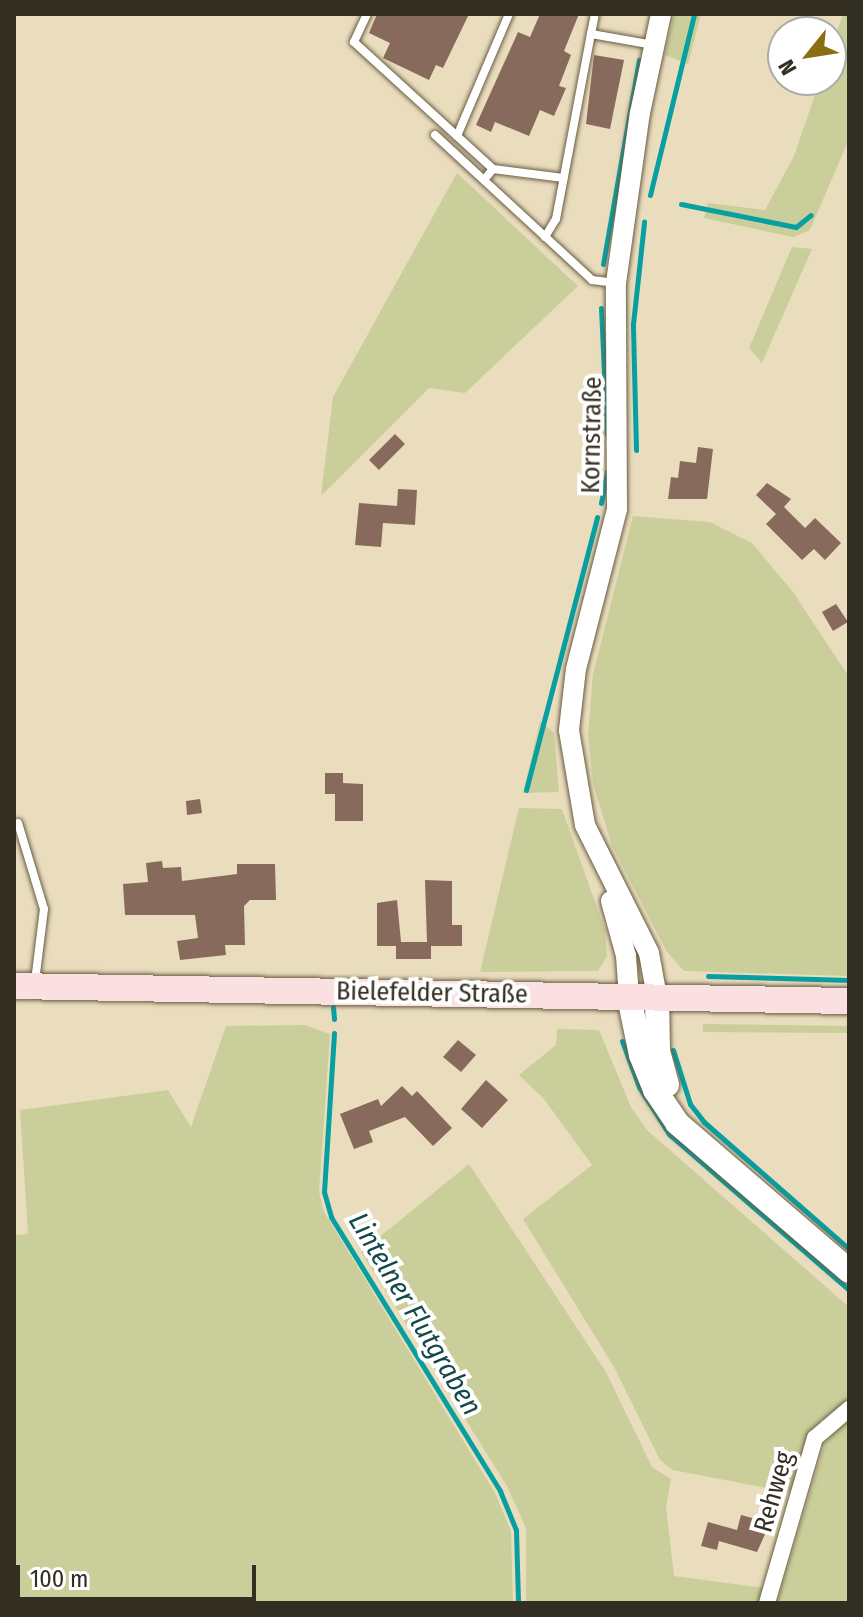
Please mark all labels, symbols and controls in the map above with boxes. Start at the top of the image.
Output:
north arrow [767,16,847,96]
text: N [773,55,803,80]
street label: Kornstraße [575,376,609,494]
street label: Bielefelder Straße [336,976,528,1010]
water label: Lintelner Flutgraben [341,1207,489,1421]
street label: Rehweg [748,1448,800,1536]
scale bar [20,1549,260,1599]
text: 100 m [30,1565,88,1593]

